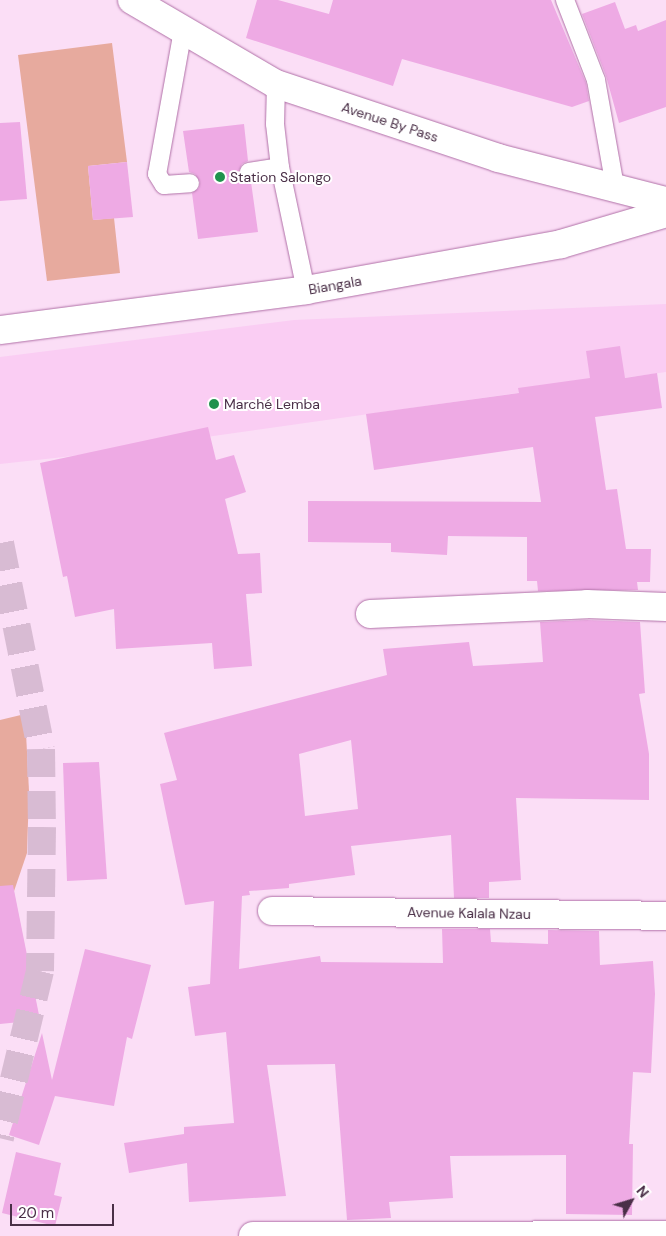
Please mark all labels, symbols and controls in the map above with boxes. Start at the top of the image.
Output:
street label: Avenue By Pass [340,98,440,146]
place label: Station Salongo [230,169,331,185]
marker: Station Salongo [214,171,226,183]
street label: Biangala [307,272,363,298]
place label: Marché Lemba [224,396,320,412]
marker: Marché Lemba [208,398,220,410]
street label: Avenue Kalala Nzau [407,904,531,922]
north arrow [606,1176,656,1226]
text: N [632,1182,653,1201]
scale bar [12,1194,116,1226]
text: 20 m [18,1203,54,1223]

